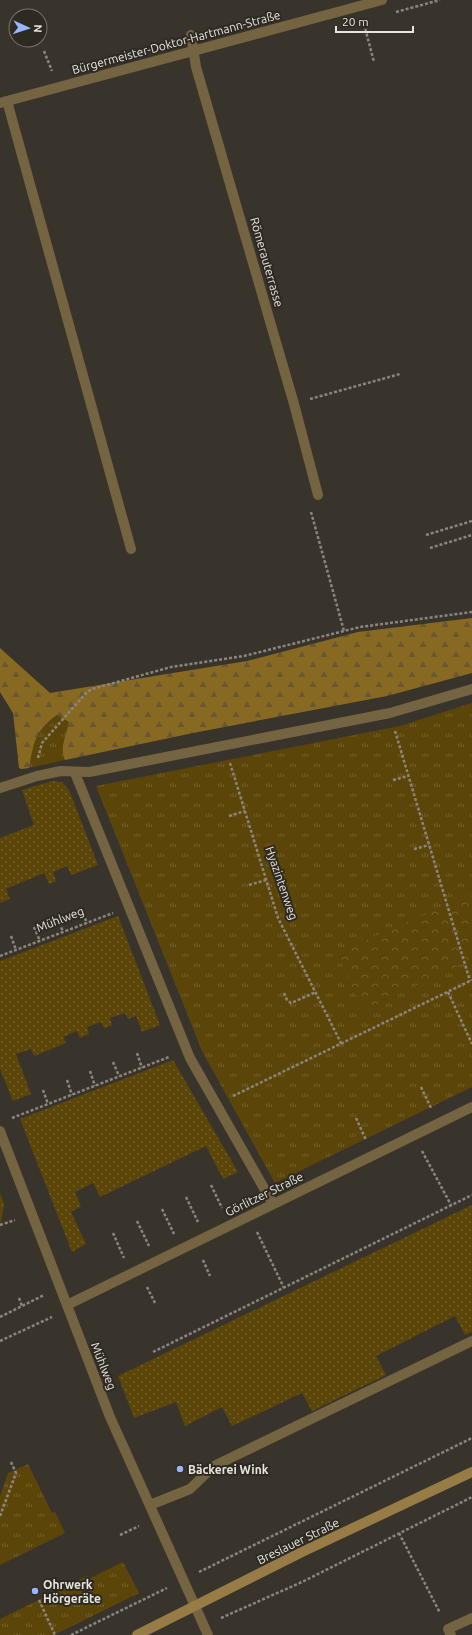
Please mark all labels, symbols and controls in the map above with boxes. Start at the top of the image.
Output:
north arrow [8,8,48,48]
street label: Bürgermeister-Doktor-Hartmann-Straße [70,8,282,76]
scale bar [336,8,413,34]
text: 20 m [342,15,369,28]
text: N [32,24,44,33]
street label: Römerauterrasse [248,216,286,308]
street label: Hyazintenweg [263,845,301,921]
street label: Mühlweg [34,904,86,934]
street label: Görlitzer Straße [223,1169,305,1219]
street label: Mühlweg [89,1340,119,1392]
place label: Bäckerei Wink [188,1463,269,1476]
marker: Bäckerei Wink [175,1464,185,1474]
street label: Breslauer Straße [255,1516,341,1566]
place label: Ohrwerk Hörgeräte [43,1578,101,1605]
marker: Ohrwerk Hörgeräte [30,1586,40,1596]

